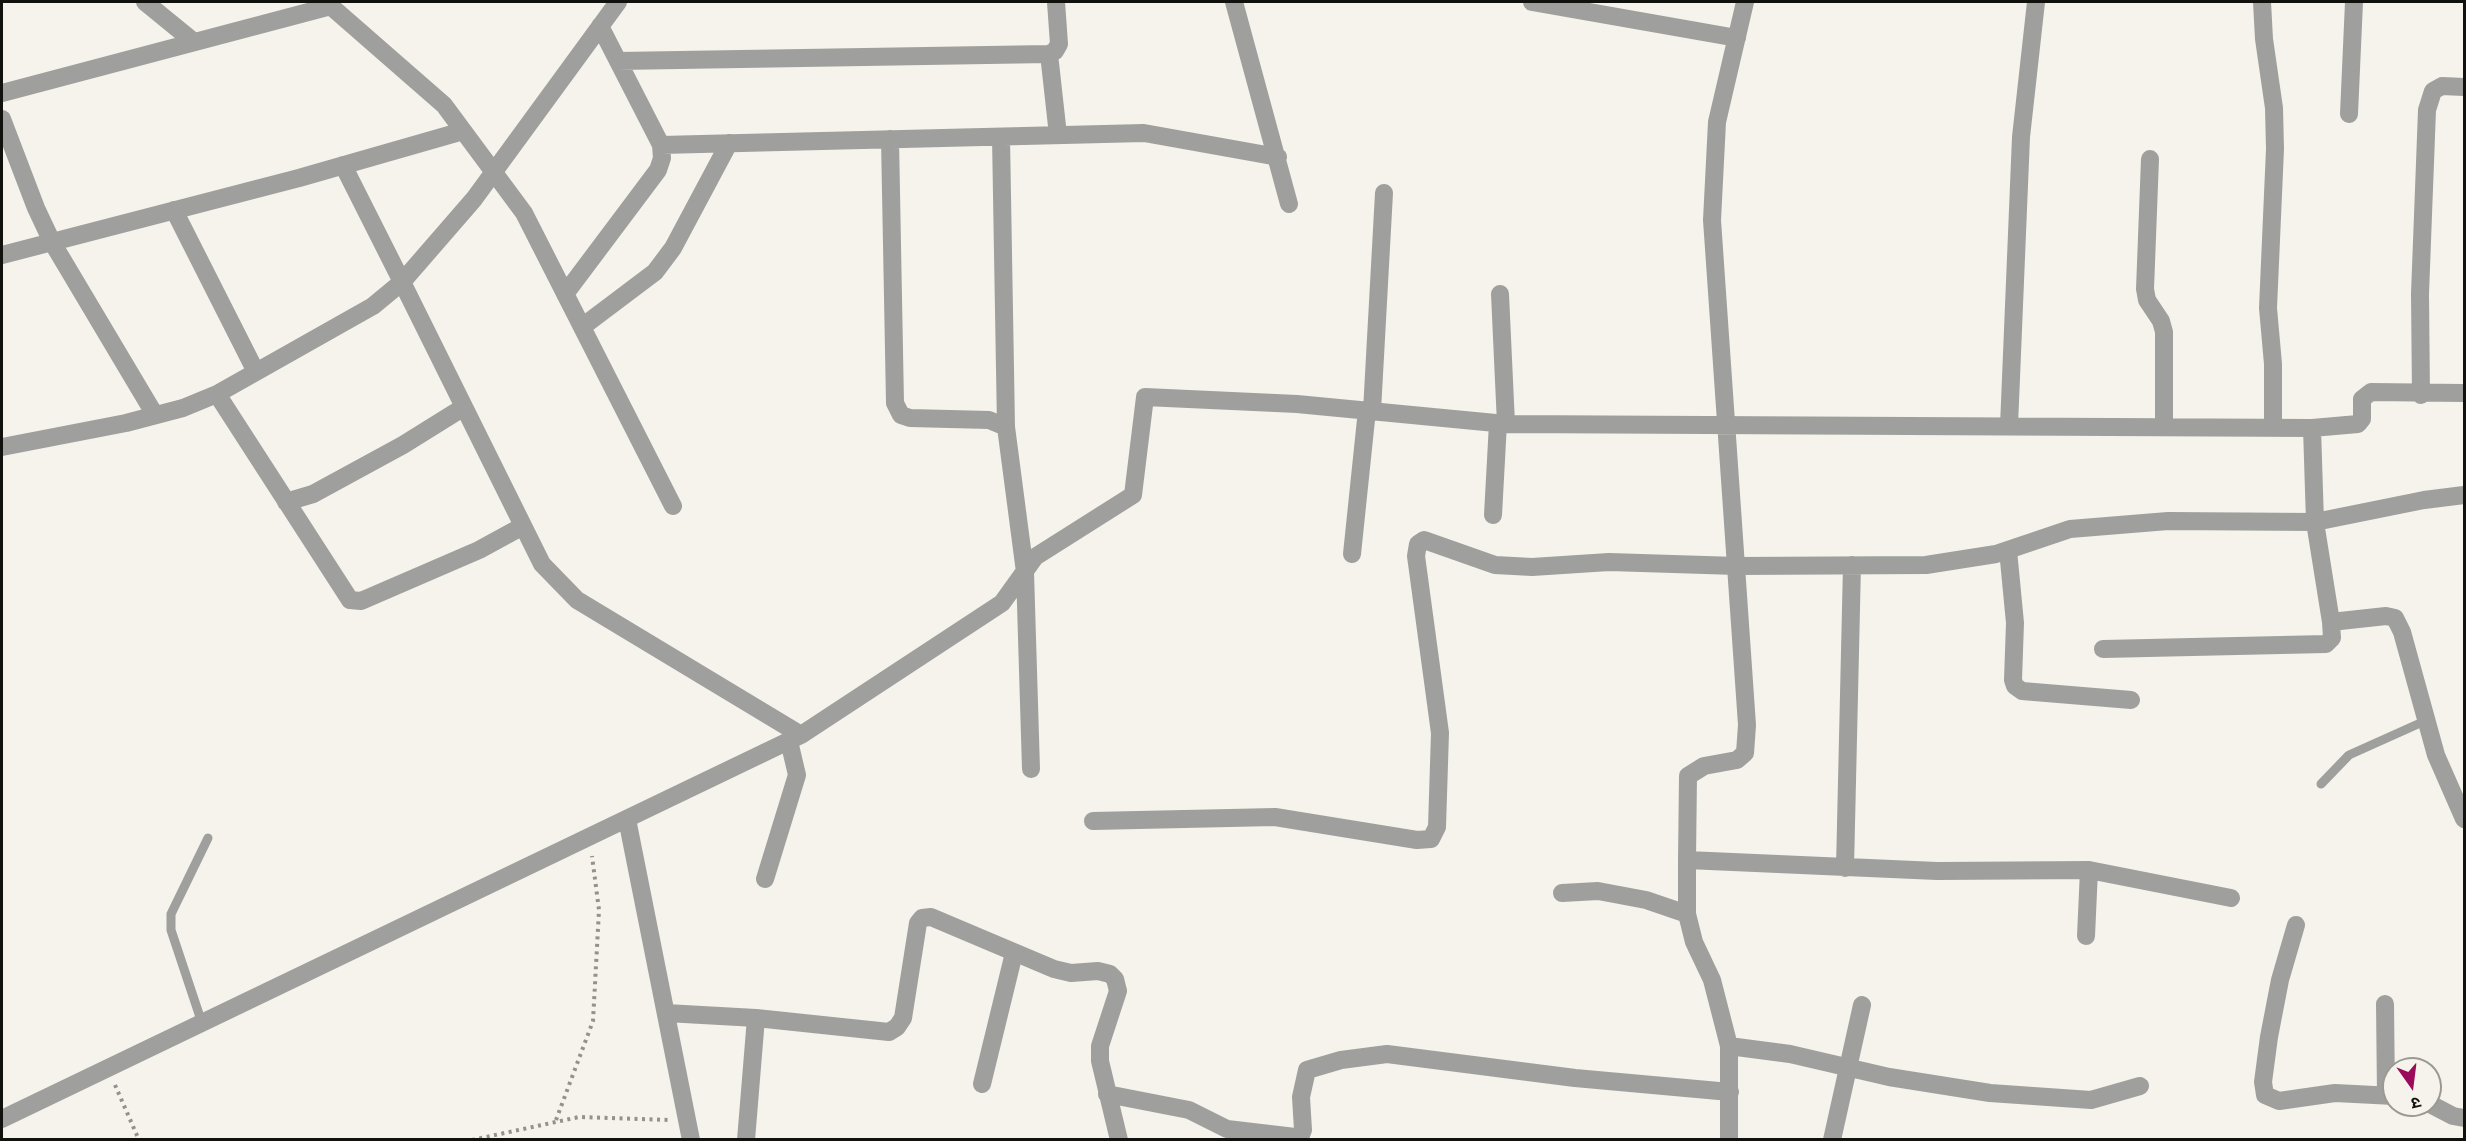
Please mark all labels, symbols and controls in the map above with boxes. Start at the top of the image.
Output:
north arrow [2382,1057,2442,1117]
text: उ [2409,1092,2423,1114]

